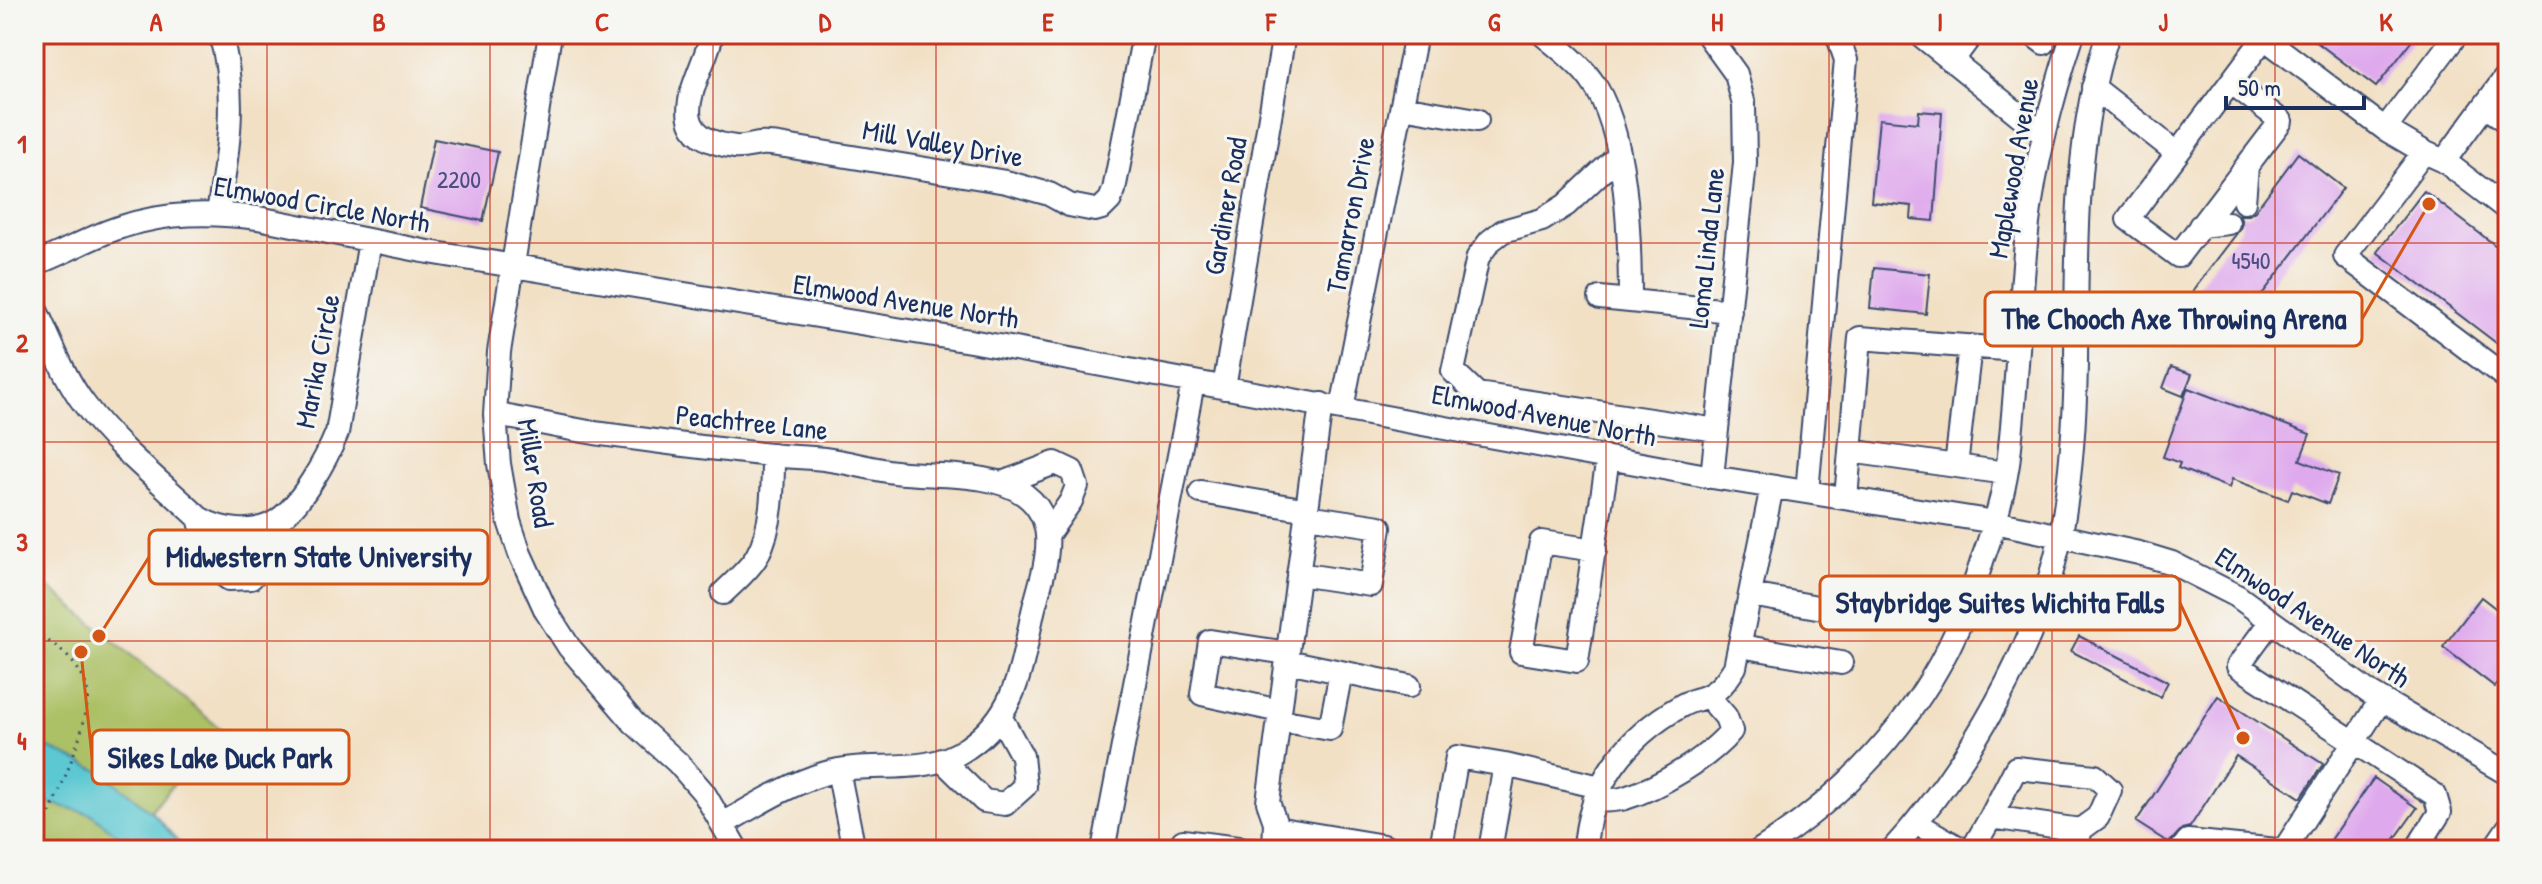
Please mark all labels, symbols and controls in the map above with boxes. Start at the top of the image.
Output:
text: A [150,4,163,39]
text: B [372,4,386,39]
text: C [595,4,609,39]
text: D [819,4,832,39]
text: E [1042,4,1054,39]
text: F [1265,4,1277,39]
text: G [1488,4,1501,39]
text: H [1711,4,1723,39]
text: I [1937,4,1943,39]
text: J [2158,4,2168,39]
text: K [2379,4,2393,39]
scale bar [2226,60,2364,110]
text: 50 m [2238,71,2281,103]
street label: Maplewood Avenue [1978,75,2048,261]
street label: Mill Valley Drive [860,110,1026,176]
text: 1 [17,126,27,161]
street label: Tamarron Drive [1316,133,1384,297]
street label: Gardiner Road [1194,134,1256,278]
house number: 2200 [437,163,481,195]
street label: Elmwood Circle North [211,166,433,242]
street label: Loma Linda Lane [1679,166,1733,330]
house number: 4540 [2232,244,2270,276]
street label: Elmwood Avenue North [791,264,1022,338]
street label: Marika Circle [285,291,349,431]
callout: The Chooch Axe Throwing Arena [1985,292,2362,346]
text: The Chooch Axe Throwing Arena [2001,298,2347,339]
text: 2 [16,325,29,360]
street label: Elmwood Avenue North [1429,375,1660,455]
street label: Peachtree Lane [674,395,830,449]
street label: Miller Road [509,416,563,530]
text: 3 [16,524,28,559]
callout: Midwestern State University [149,530,488,584]
text: Midwestern State University [166,536,473,577]
street label: Elmwood Avenue North [2208,538,2418,697]
callout: Staybridge Suites Wichita Falls [1820,576,2180,630]
text: Staybridge Suites Wichita Falls [1836,582,2165,623]
text: 4 [17,723,27,758]
callout: Sikes Lake Duck Park [92,730,349,784]
text: Sikes Lake Duck Park [108,737,333,777]

